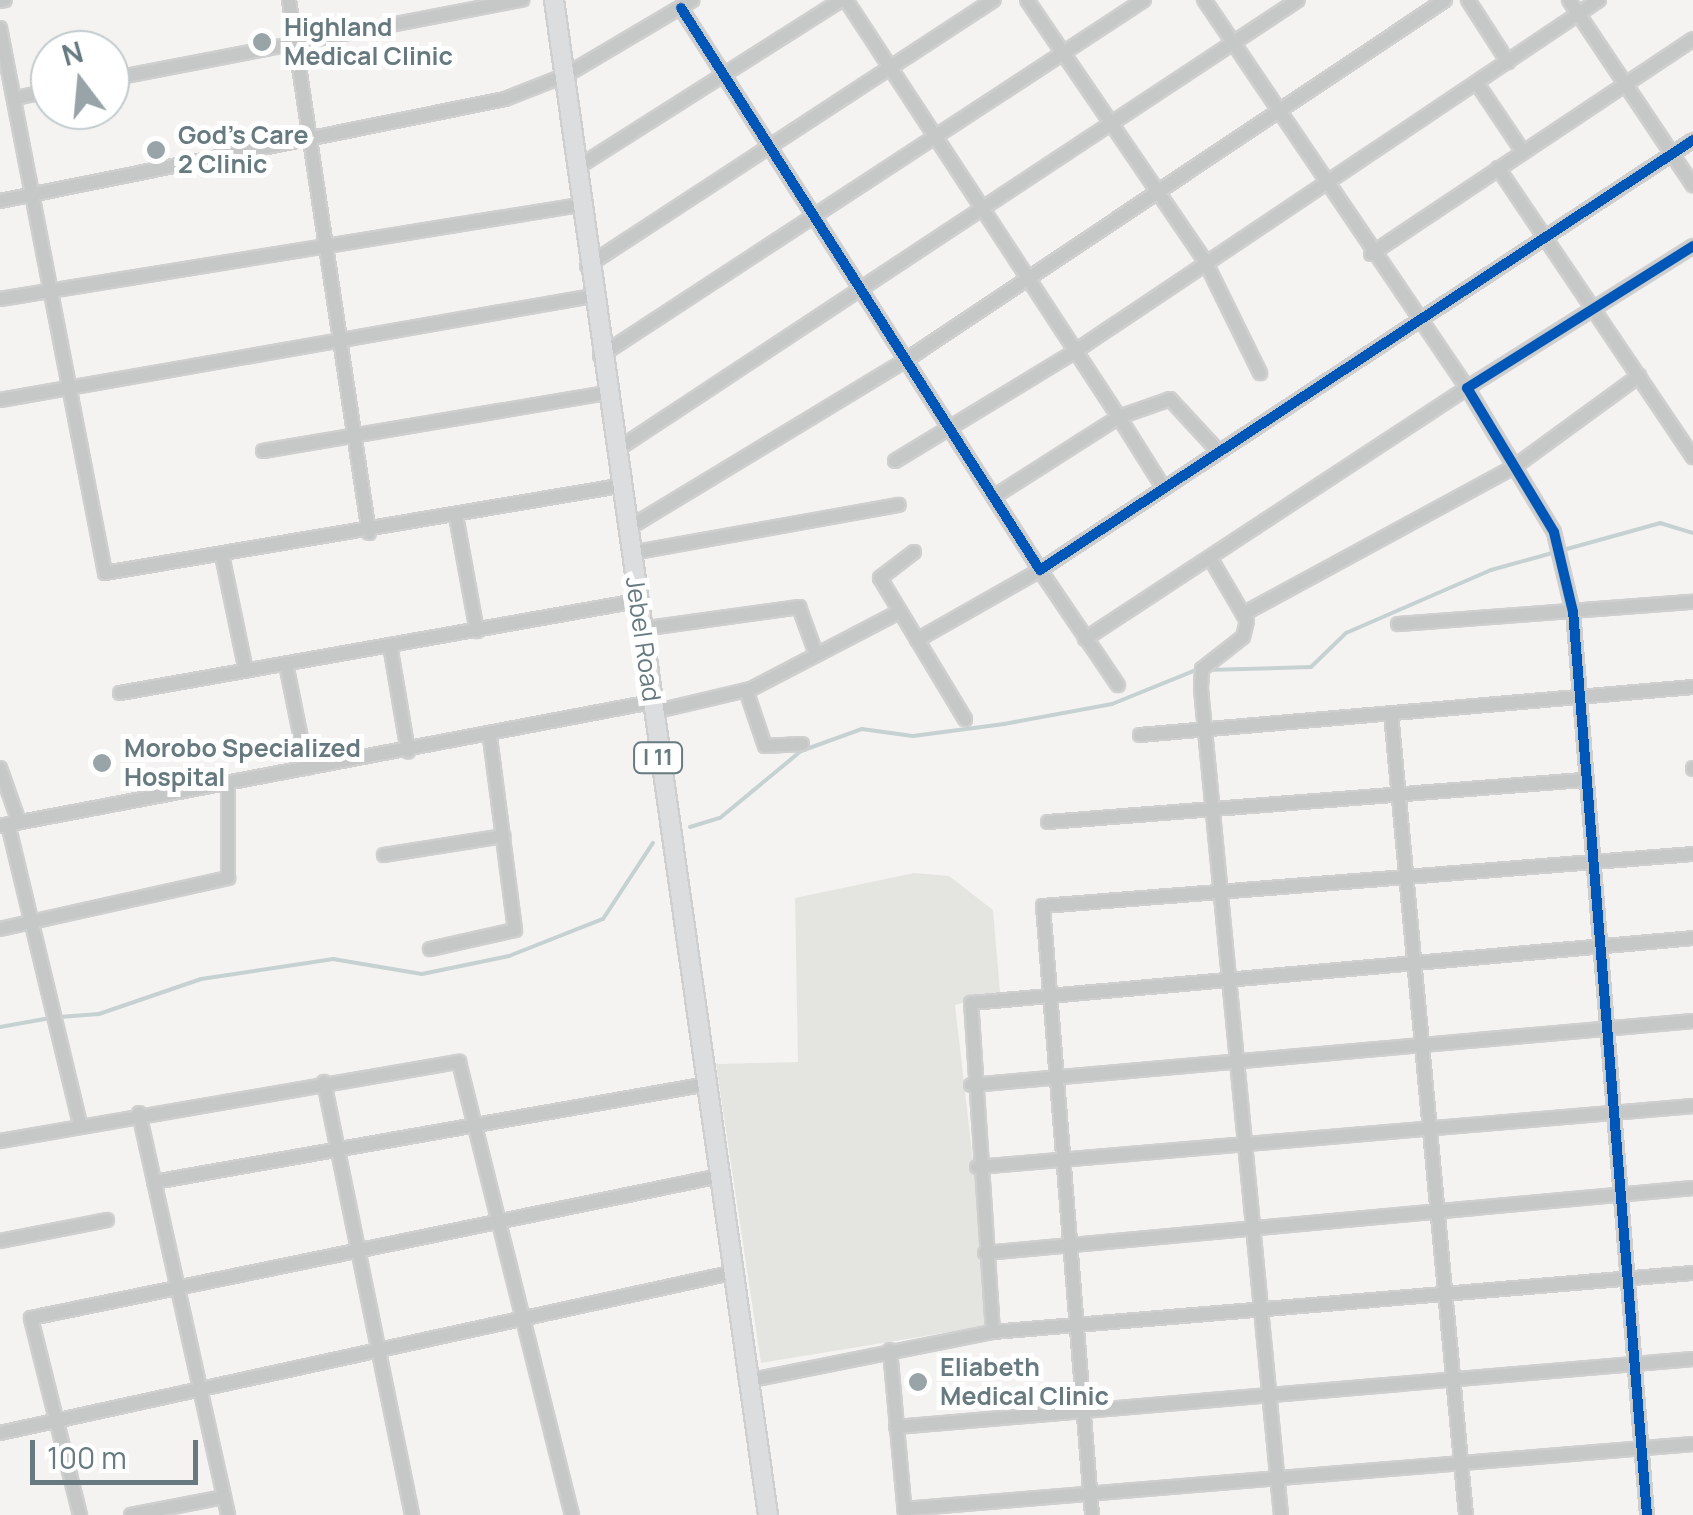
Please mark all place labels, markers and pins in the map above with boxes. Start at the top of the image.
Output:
place label: Highland Medical Clinic [284,13,453,72]
marker: Highland Medical Clinic [249,29,275,55]
place label: God's Care 2 Clinic [178,121,308,180]
marker: God's Care 2 Clinic [143,137,169,163]
place label: Morobo Specialized Hospital [124,734,361,793]
marker: Morobo Specialized Hospital [89,750,115,776]
place label: Eliabeth Medical Clinic [940,1353,1109,1412]
marker: Eliabeth Medical Clinic [905,1369,931,1395]

